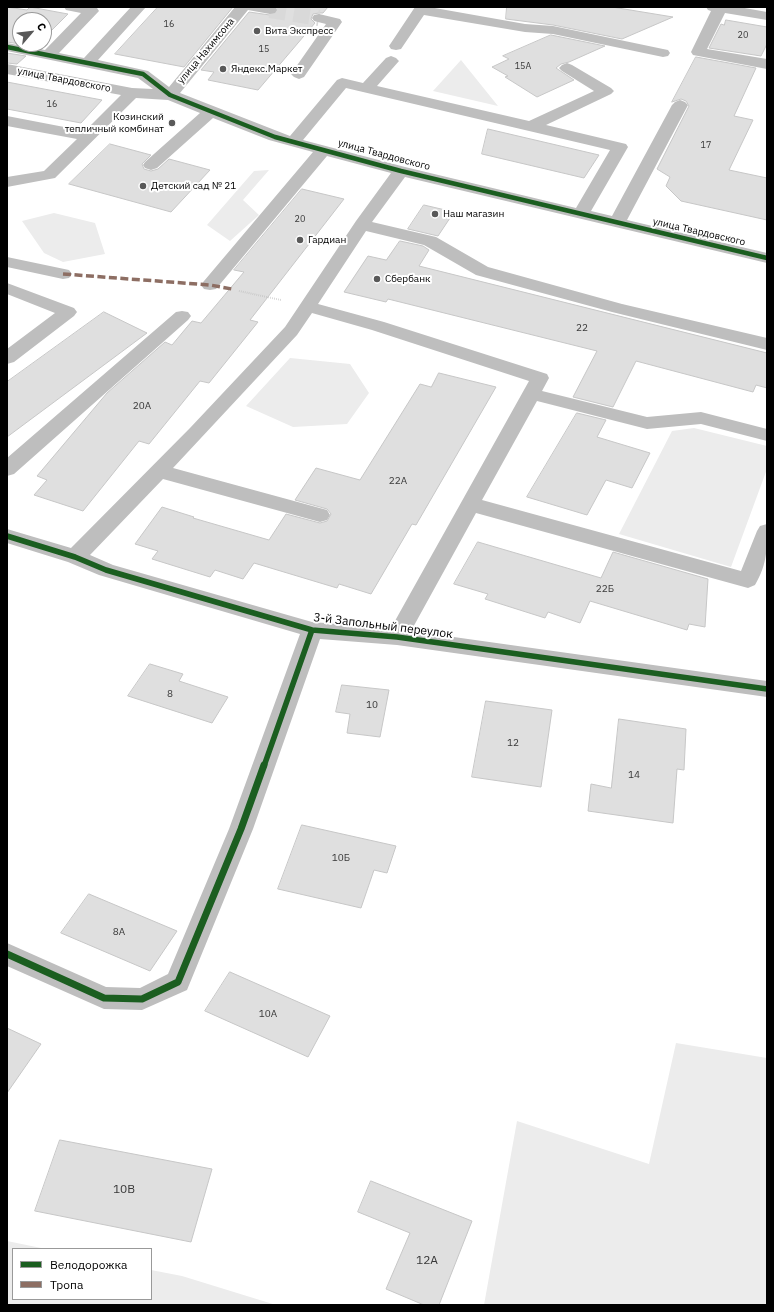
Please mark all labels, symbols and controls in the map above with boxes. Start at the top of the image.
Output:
north arrow [12,12,52,52]
street label: улица Нахимсона [175,16,237,86]
house number: 16 [164,19,174,29]
text: С [34,20,50,33]
place label: Вита Экспресс [265,25,333,37]
marker: Вита Экспресс [252,26,262,36]
house number: 20 [738,30,748,40]
house number: 15 [259,44,269,54]
house number: 15А [515,61,531,71]
place label: Яндекс.Маркет [231,63,303,75]
marker: Яндекс.Маркет [218,64,228,74]
street label: улица Твардовского [16,65,112,95]
house number: 16 [47,99,57,109]
place label: Козинский тепличный комбинат [65,111,164,134]
marker: Козинский тепличный комбинат [167,118,177,128]
street label: улица Твардовского [337,137,431,173]
house number: 17 [701,140,711,150]
place label: Детский сад № 21 [151,180,236,192]
marker: Детский сад № 21 [138,181,148,191]
place label: Наш магазин [443,208,504,220]
marker: Наш магазин [430,209,440,219]
house number: 20 [295,214,305,224]
street label: улица Твардовского [651,215,747,249]
place label: Гардиан [308,234,346,246]
marker: Гардиан [295,235,305,245]
place label: Сбербанк [385,273,431,285]
marker: Сбербанк [372,274,382,284]
house number: 22 [576,322,588,334]
house number: 20А [133,400,151,412]
house number: 22А [389,475,407,487]
house number: 22Б [596,583,614,595]
street label: 3-й Запольный переулок [312,610,454,642]
house number: 8 [167,688,173,700]
house number: 10 [366,699,378,711]
house number: 12 [507,737,519,749]
house number: 14 [628,769,640,781]
house number: 10Б [332,852,350,864]
house number: 8А [113,926,125,938]
house number: 10А [259,1008,277,1020]
house number: 10В [113,1183,135,1197]
legend [12,1248,152,1300]
house number: 12А [416,1254,438,1268]
text: Велодорожка [50,1257,127,1272]
text: Тропа [50,1277,83,1292]

